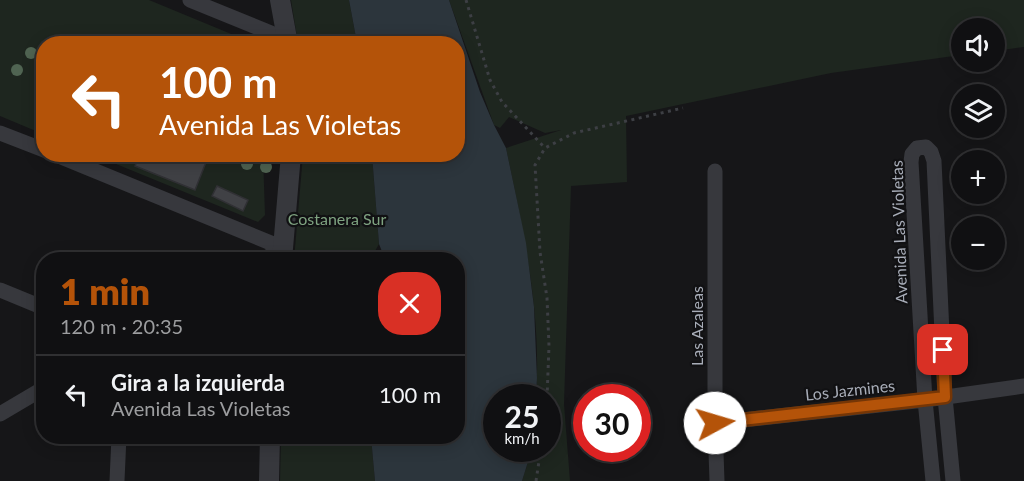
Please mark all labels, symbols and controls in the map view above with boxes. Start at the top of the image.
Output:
map controls [951,18,1005,270]
button: sound [951,18,1005,72]
text: 100 m [159,57,277,107]
icon: left [60,60,138,138]
button: layers [951,84,1005,138]
text: Avenida Las Violetas [159,108,401,141]
button: + [951,150,1005,204]
street label: Avenida Las Violetas [886,160,911,304]
park label: Costanera Sur [288,209,386,228]
button: − [951,216,1005,270]
text: 1 min [60,269,150,313]
button: close [378,272,441,335]
street label: Las Azaleas [687,286,706,366]
text: 120 m · 20:35 [60,314,183,338]
pin [917,324,968,375]
icon: arrive [926,333,959,366]
text: Gira a la izquierda [111,369,285,396]
street label: Los Jazmines [804,375,896,404]
icon: left [60,378,93,411]
text: 100 m [379,381,441,408]
speed limit sign: 30 [573,384,651,462]
position arrow [683,391,747,455]
text: Avenida Las Violetas [111,396,291,420]
text: 25 [505,398,539,434]
text: km/h [504,429,540,447]

